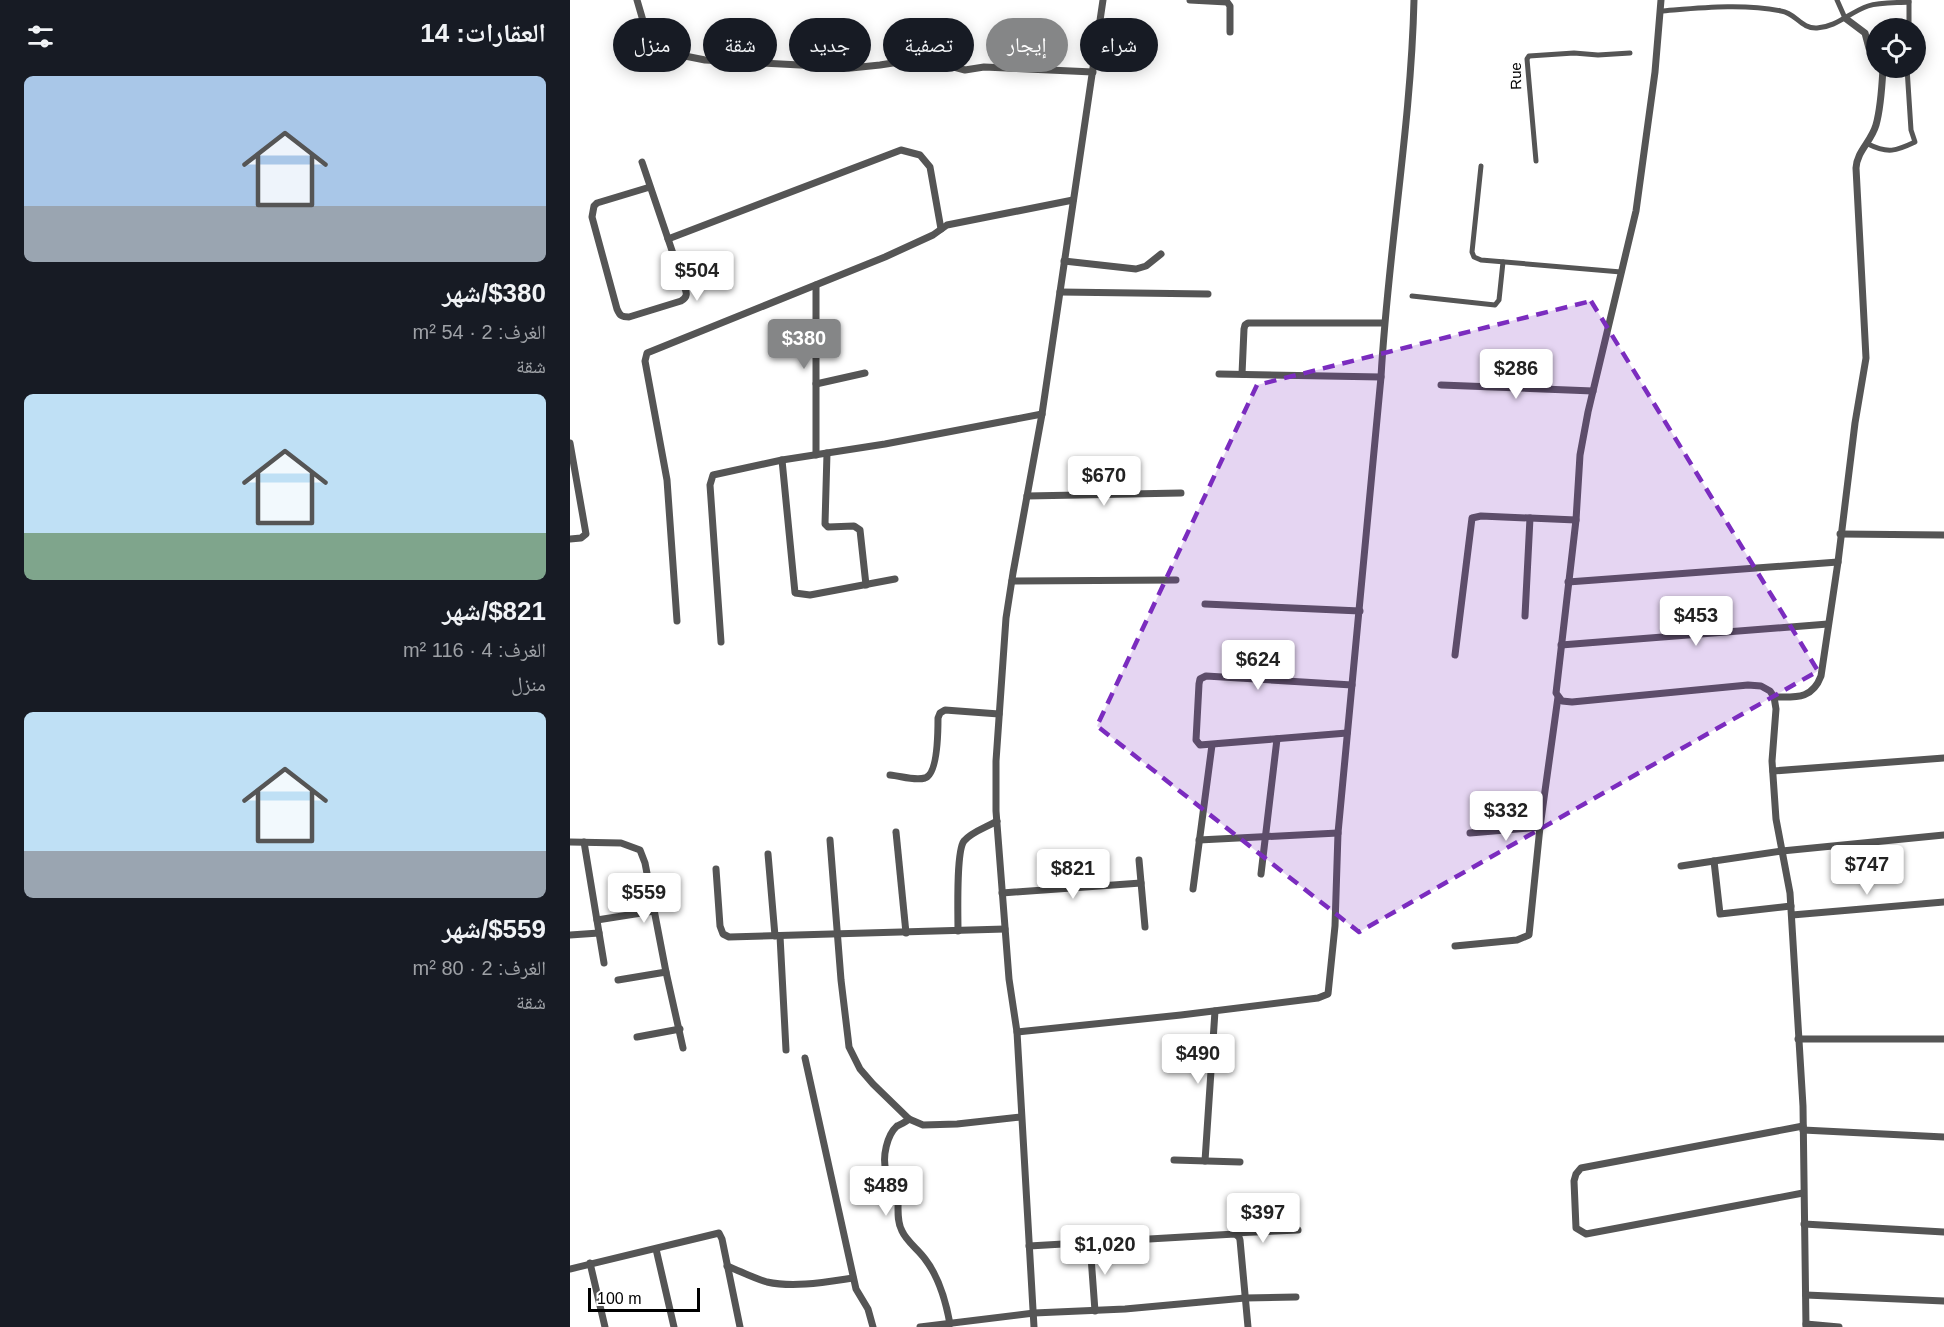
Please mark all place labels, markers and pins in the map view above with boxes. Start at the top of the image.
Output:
pin: $504 [661,251,733,302]
pin: $380 [768,319,840,370]
pin: $286 [1480,349,1552,400]
pin: $670 [1068,456,1140,507]
pin: $453 [1660,596,1732,647]
pin: $624 [1222,640,1294,691]
pin: $332 [1470,791,1542,842]
pin: $747 [1831,845,1903,896]
pin: $821 [1037,849,1109,900]
pin: $559 [608,873,680,924]
pin: $490 [1162,1034,1234,1085]
pin: $489 [850,1166,922,1217]
pin: $397 [1227,1193,1299,1244]
pin: $1,020 [1056,1225,1154,1276]

